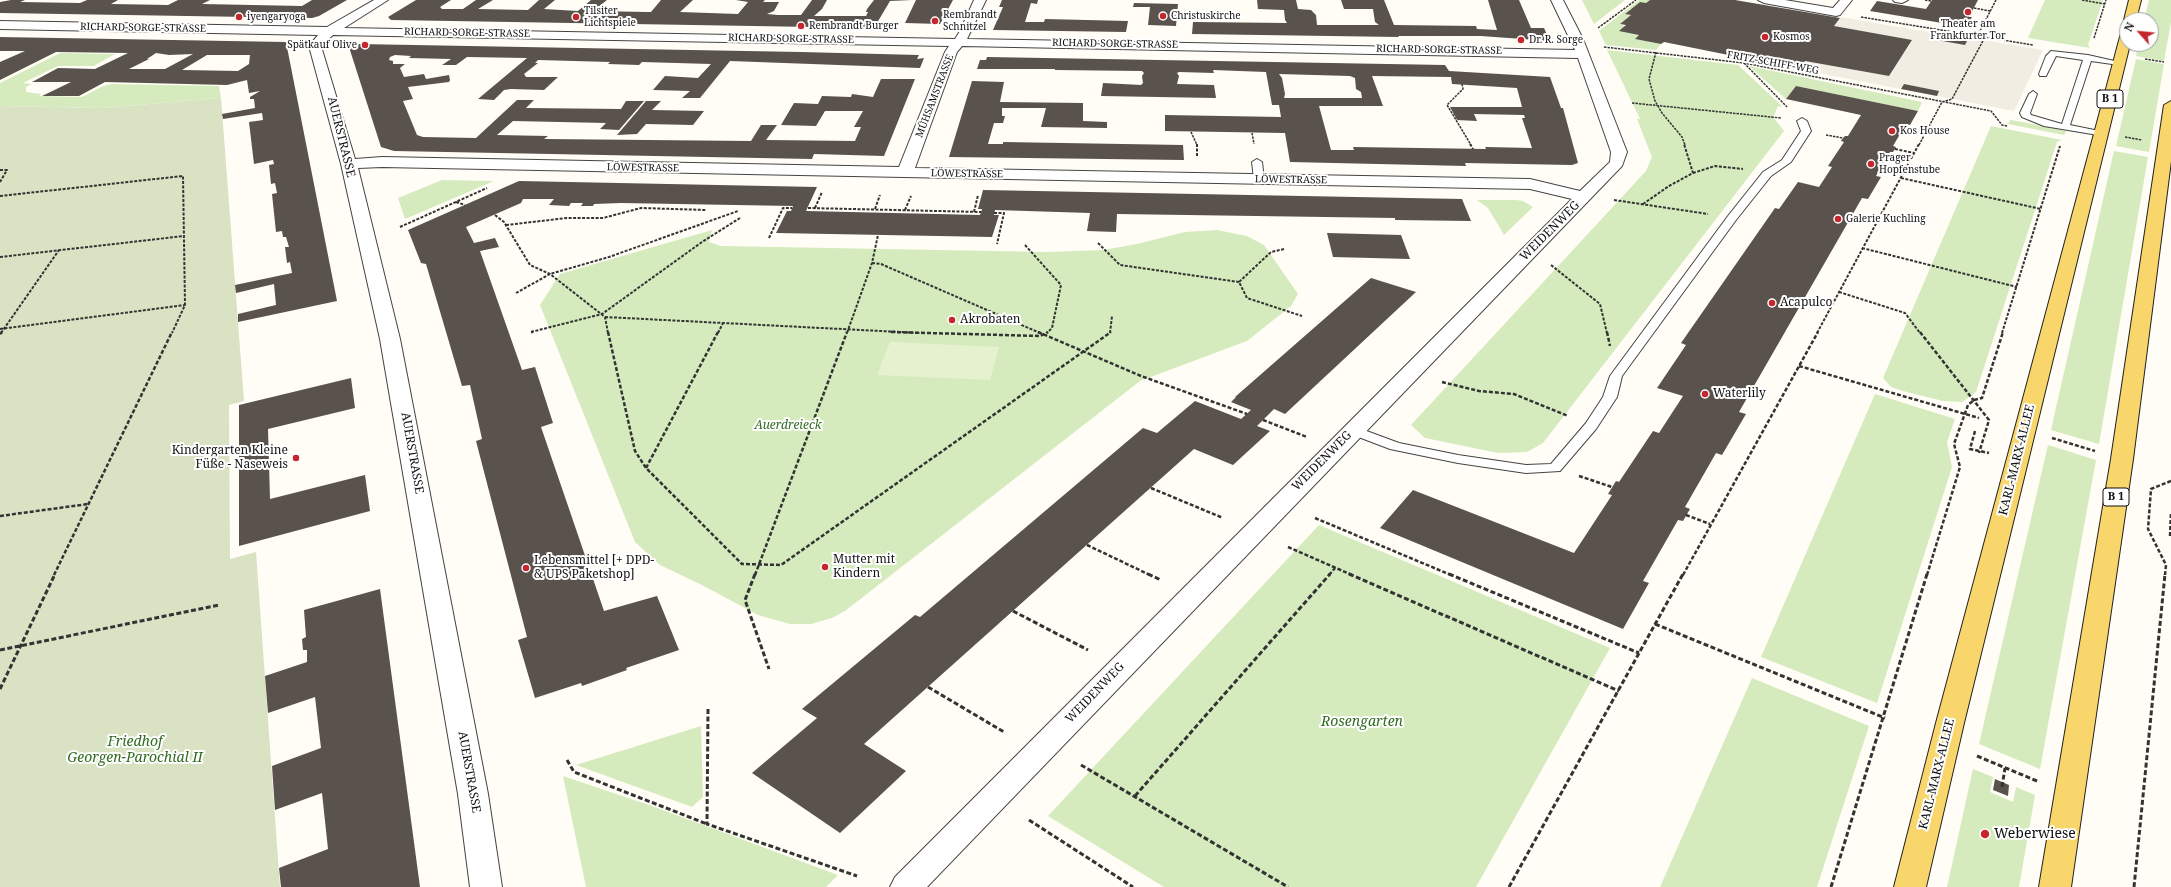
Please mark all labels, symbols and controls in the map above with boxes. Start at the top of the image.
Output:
place label: Tilsiter Lichtspiele [584,5,636,28]
marker: Theater am Frankfurter Tor [1963,7,1973,17]
place label: Rembrandt Schnitzel [943,9,997,32]
place label: Christuskirche [1171,10,1241,22]
place label: iyengaryoga [247,11,306,23]
marker: Christuskirche [1158,11,1168,21]
marker: iyengaryoga [234,12,244,22]
marker: Tilsiter Lichtspiele [571,12,581,22]
north arrow [2119,12,2159,52]
marker: Rembrandt Schnitzel [930,16,940,26]
place label: Theater am Frankfurter Tor [1930,18,2006,42]
place label: Rembrandt Burger [809,20,898,32]
text: N [2120,20,2137,34]
street label: RICHARD-SORGE-STRASSE [80,21,206,35]
marker: Rembrandt Burger [796,21,806,31]
street label: RICHARD-SORGE-STRASSE [404,26,530,40]
place label: Kosmos [1773,31,1810,43]
street label: RICHARD-SORGE-STRASSE [728,32,854,46]
marker: Kosmos [1760,32,1770,42]
place label: Dr. R. Sorge [1529,34,1583,46]
marker: Dr. R. Sorge [1516,35,1526,45]
street label: RICHARD-SORGE-STRASSE [1052,37,1178,51]
place label: Spätkauf Olive [287,39,357,51]
marker: Spätkauf Olive [360,40,370,50]
street label: RICHARD-SORGE-STRASSE [1376,43,1502,57]
street label: FRITZ-SCHIFF-WEG [1726,49,1820,77]
street label: MÜHSAMSTRASSE [914,53,956,139]
road number: B 1 [2097,90,2123,108]
street label: AUERSTRASSE [324,95,358,179]
place label: Kos House [1900,125,1950,137]
marker: Kos House [1887,126,1897,136]
place label: Prager Hopfenstube [1879,152,1940,176]
marker: Prager Hopfenstube [1866,159,1876,169]
street label: LÖWESTRASSE [607,161,679,175]
street label: LÖWESTRASSE [931,167,1003,181]
street label: LÖWESTRASSE [1255,173,1327,187]
street label: WEIDENWEG [1517,198,1583,264]
place label: Galerie Kuchling [1846,213,1926,225]
marker: Galerie Kuchling [1833,214,1843,224]
place label: Acapulco [1780,296,1832,310]
marker: Acapulco [1767,298,1777,308]
place label: Akrobaten [960,313,1021,327]
marker: Akrobaten [947,315,957,325]
place label: Waterlily [1713,387,1766,401]
marker: Waterlily [1700,389,1710,399]
street label: KARL-MARX-ALLEE [1996,403,2038,517]
street label: AUERSTRASSE [398,411,426,495]
park label: Auerdreieck [754,419,822,433]
street label: WEIDENWEG [1289,428,1355,494]
place label: Kindergarten Kleine Füße - Naseweis [172,444,288,472]
marker: Kindergarten Kleine Füße - Naseweis [291,453,301,463]
road number: B 1 [2103,488,2129,506]
place label: Mutter mit Kindern [833,553,895,581]
place label: Lebensmittel [+ DPD- & UPS Paketshop] [534,554,654,582]
marker: Mutter mit Kindern [820,562,830,572]
marker: Lebensmittel [+ DPD- & UPS Paketshop] [521,563,531,573]
street label: WEIDENWEG [1063,660,1127,726]
park label: Rosengarten [1321,714,1403,730]
street label: KARL-MARX-ALLEE [1916,717,1958,831]
street label: AUERSTRASSE [455,730,483,814]
park label: Friedhof Georgen-Parochial II [67,734,203,766]
place label: Weberwiese [1994,826,2076,842]
marker: Weberwiese [1979,828,1991,840]

